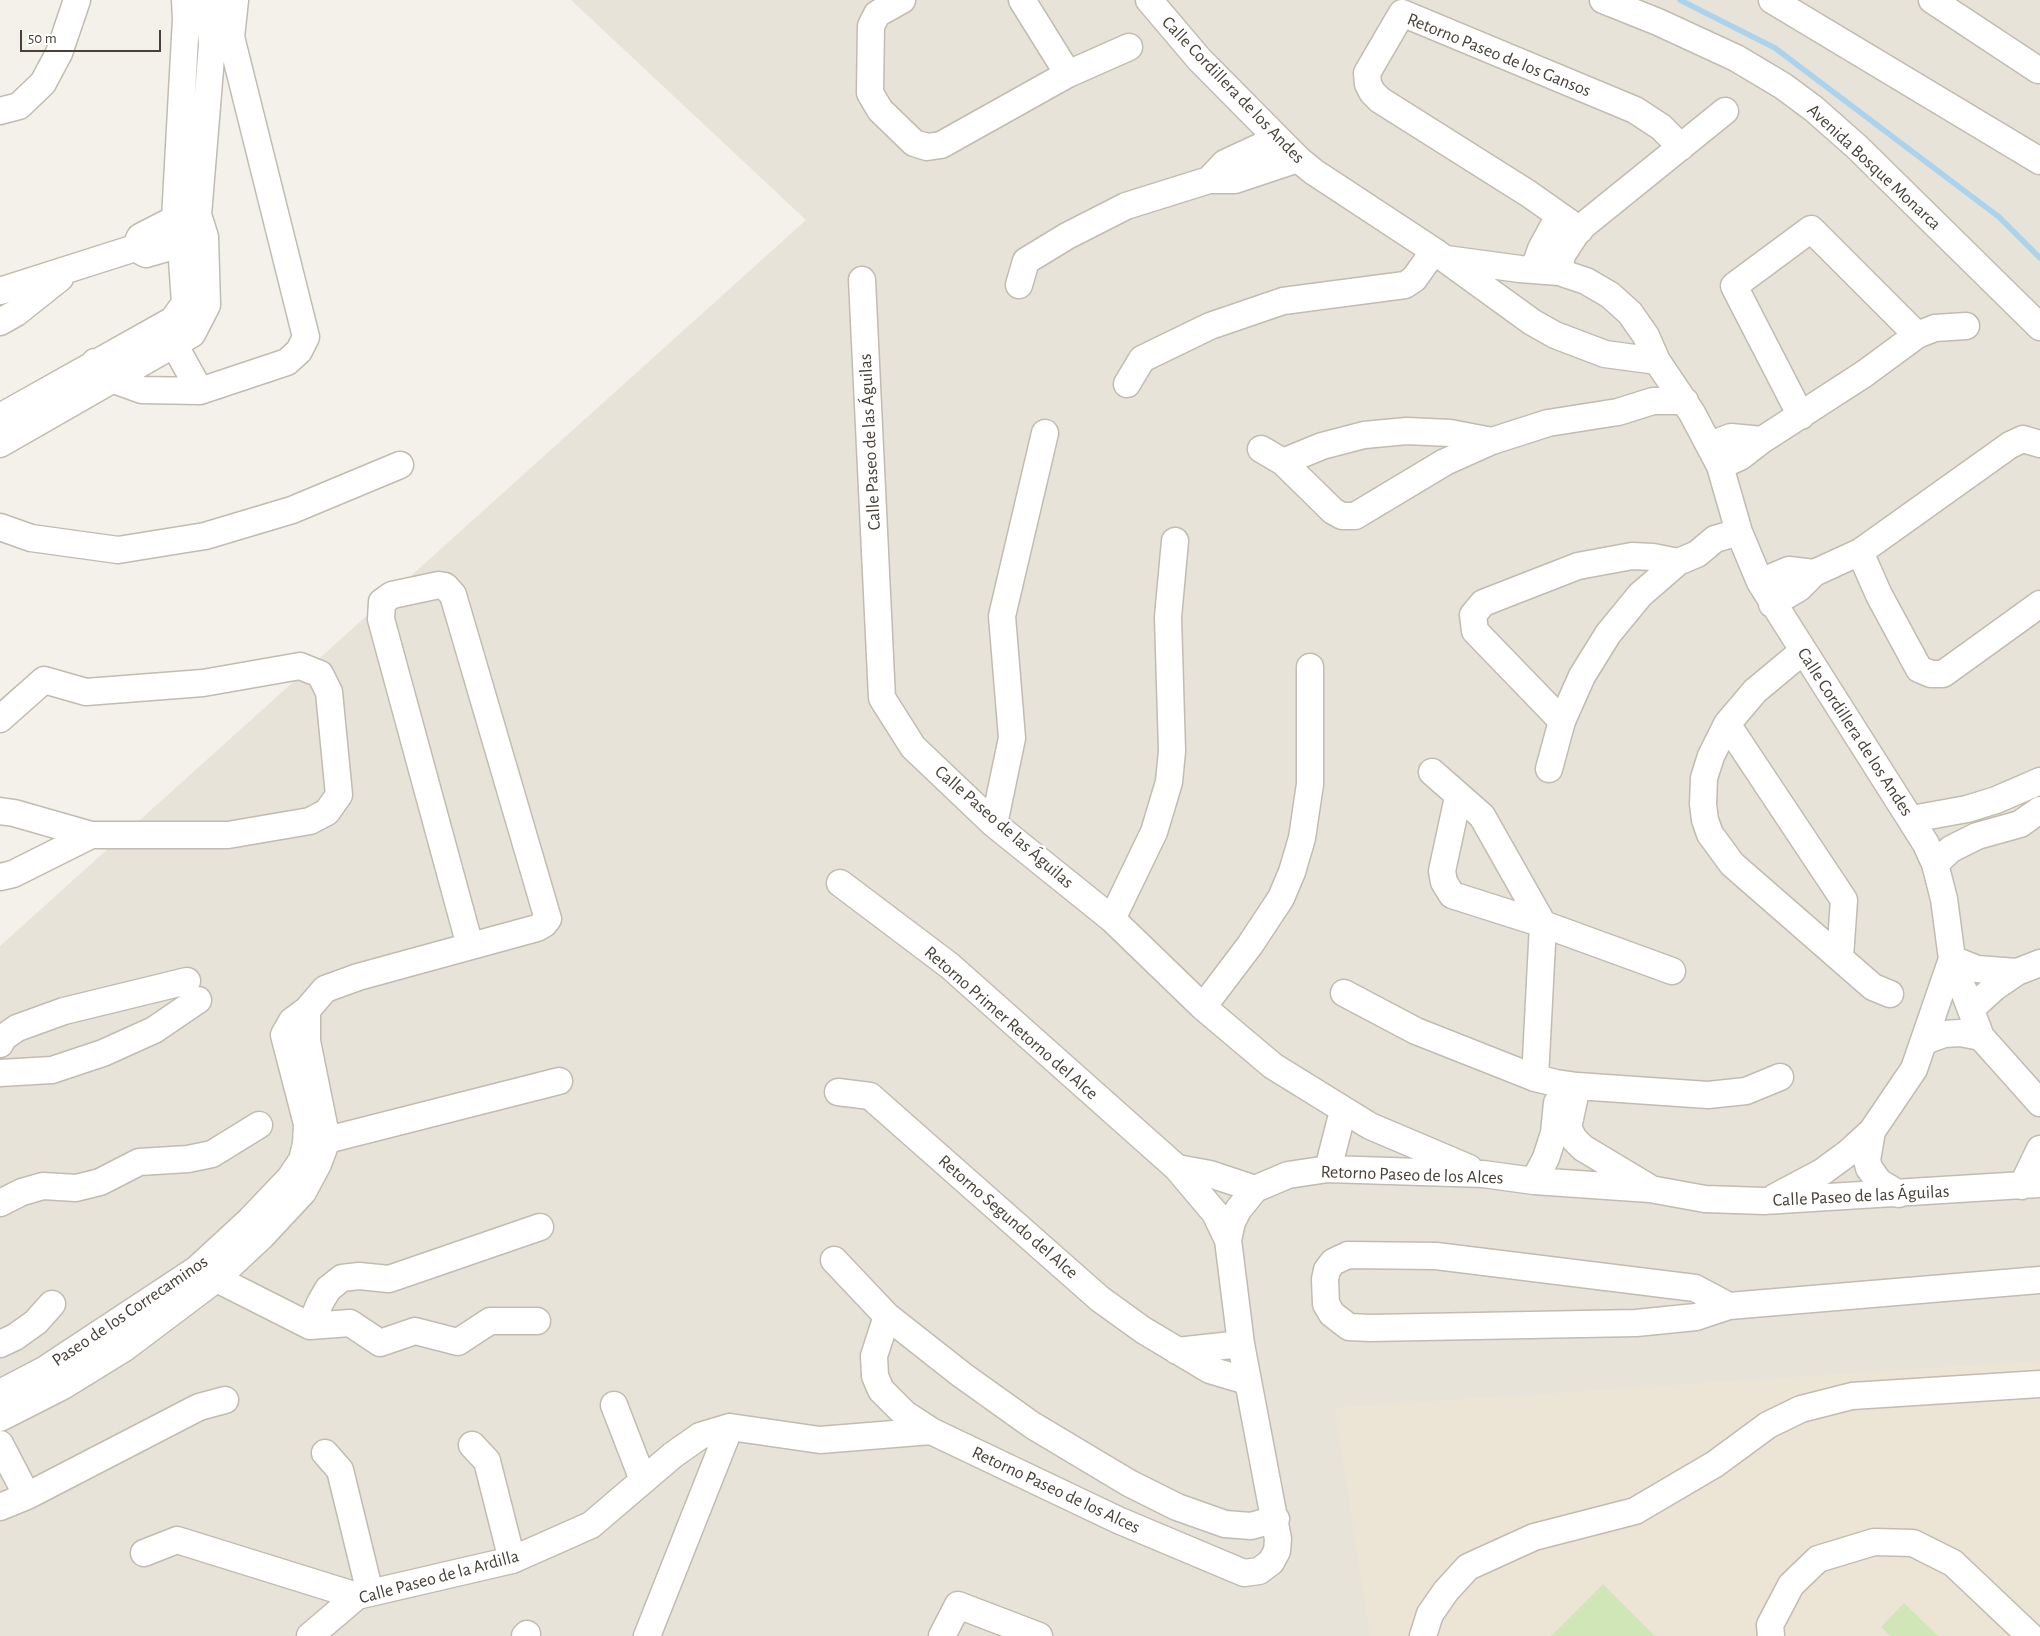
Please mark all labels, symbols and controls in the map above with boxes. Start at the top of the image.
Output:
street label: Retorno Paseo de los Gansos [1404,8,1594,102]
street label: Calle Cordillera de los Andes [1157,12,1309,168]
scale bar [22,20,164,52]
text: 50 m [28,31,57,46]
street label: Avenida Bosque Monarca [1803,99,1945,235]
street label: Calle Paseo de las Águilas [855,353,885,531]
street label: Calle Cordillera de los Andes [1792,644,1918,820]
street label: Calle Paseo de las Águilas [930,761,1078,893]
street label: Retorno Primer Retorno del Alce [920,942,1102,1104]
street label: Retorno Segundo del Alce [934,1150,1082,1284]
street label: Retorno Paseo de los Alces [1320,1161,1504,1189]
street label: Calle Paseo de las Águilas [1772,1181,1950,1211]
street label: Paseo de los Correcaminos [48,1251,212,1371]
street label: Retorno Paseo de los Alces [969,1442,1143,1538]
street label: Calle Paseo de la Ardilla [356,1545,522,1609]

